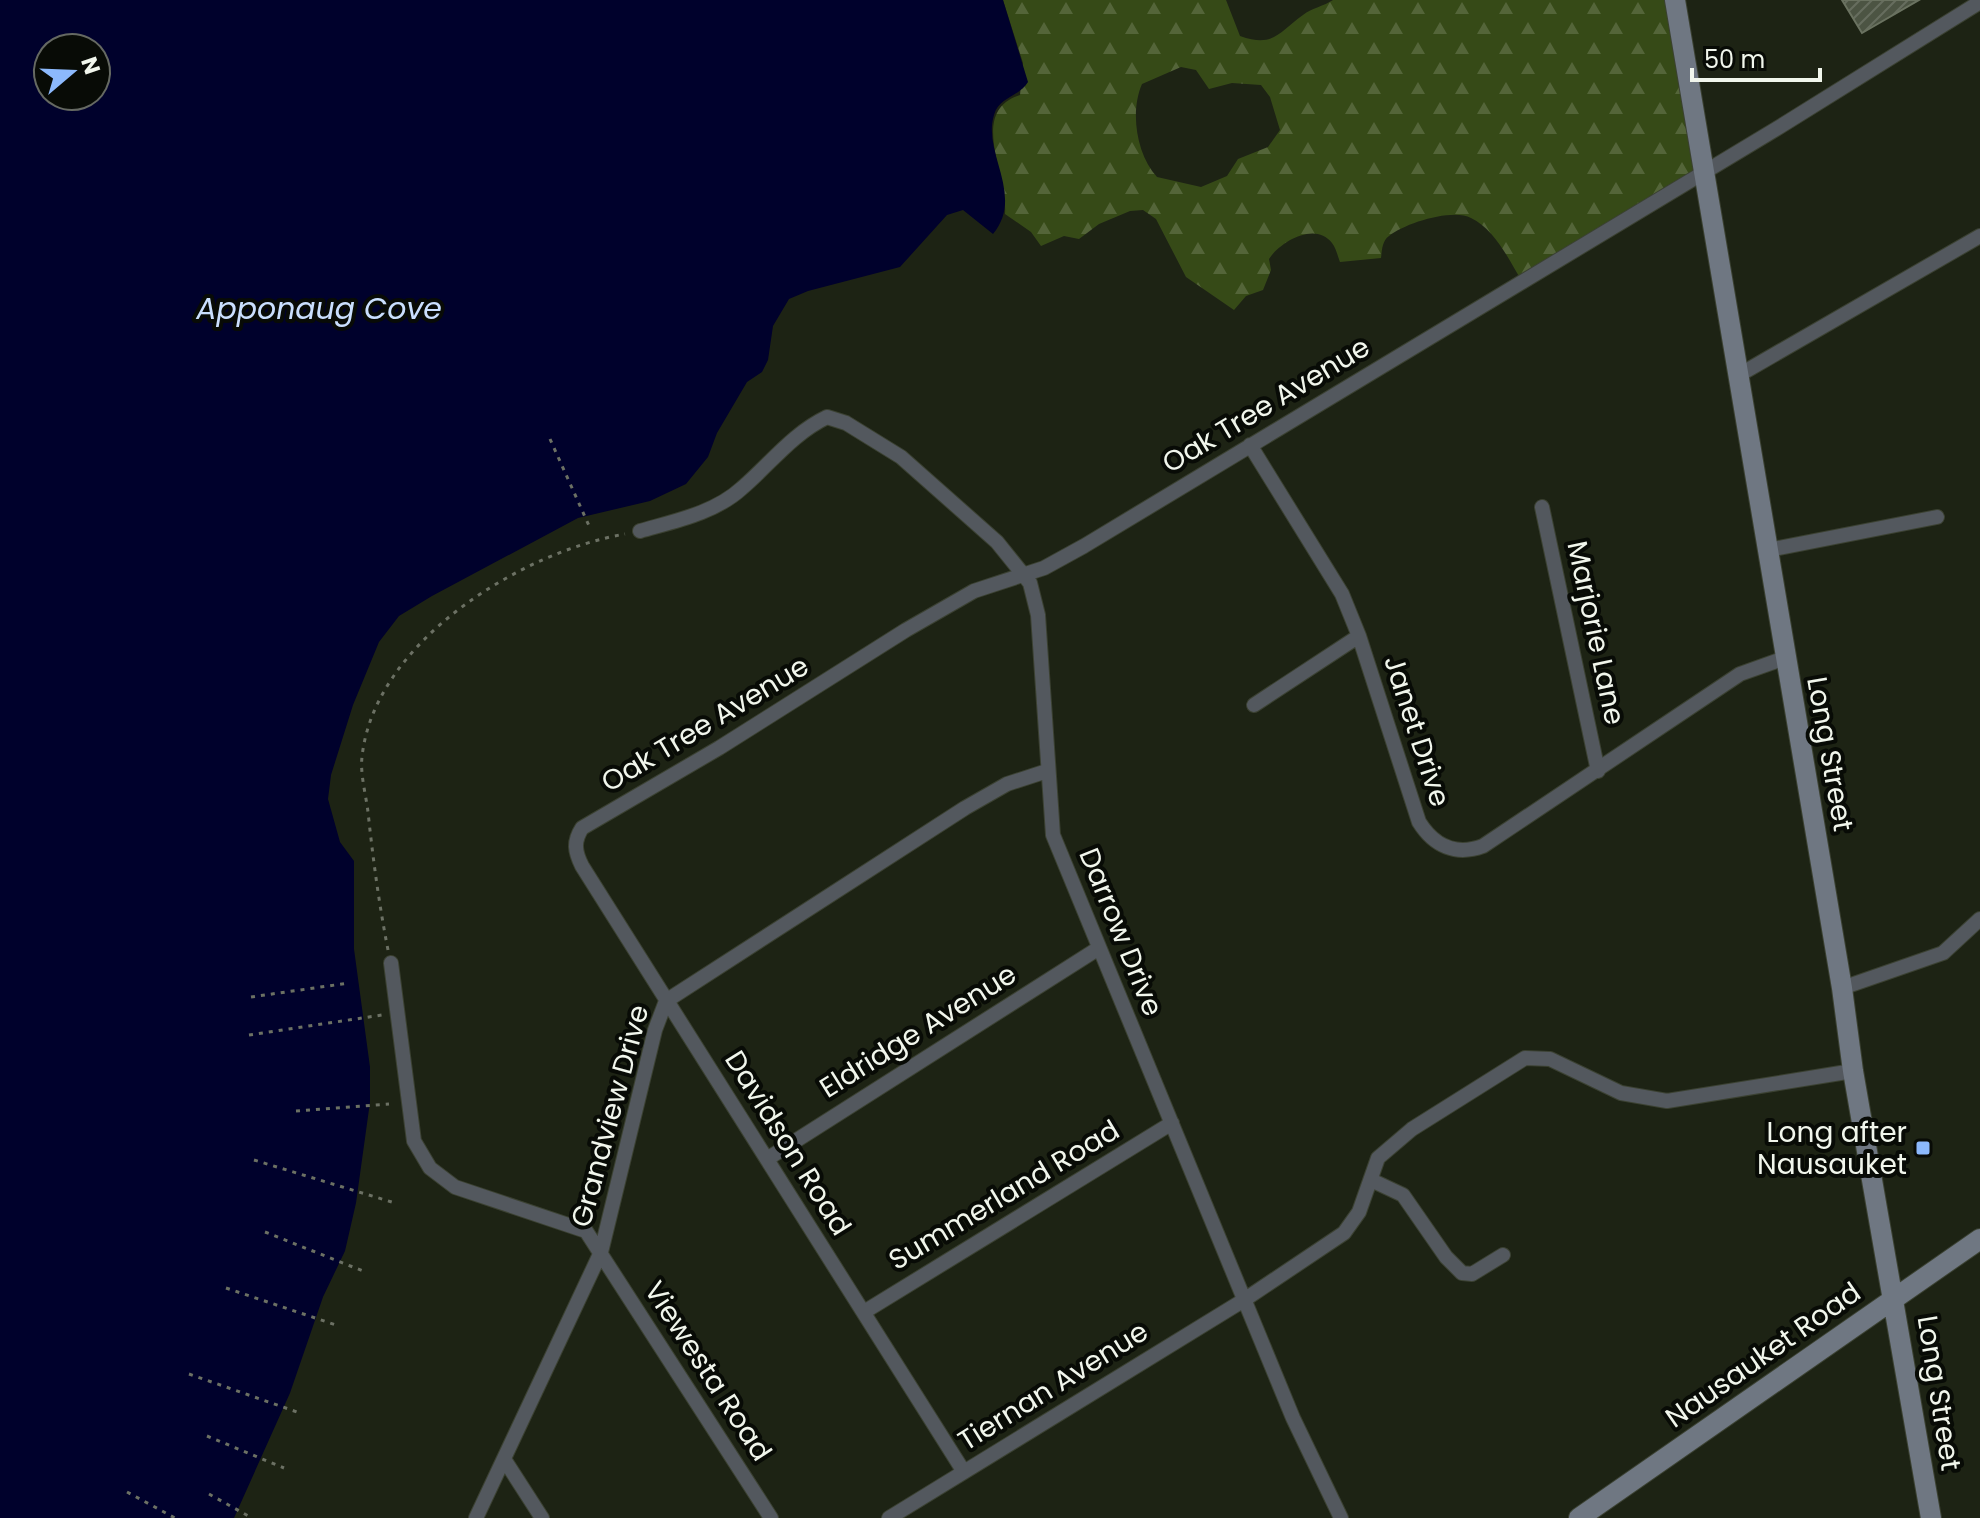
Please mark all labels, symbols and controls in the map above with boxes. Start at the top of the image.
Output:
north arrow [32,32,112,112]
scale bar [1692,32,1820,82]
text: 50 m [1704,43,1765,76]
text: N [73,53,108,79]
water label: Apponaug Cove [195,287,442,330]
street label: Oak Tree Avenue [1155,328,1377,482]
street label: Marjorie Lane [1558,538,1634,728]
street label: Oak Tree Avenue [594,647,816,801]
street label: Janet Drive [1374,650,1460,812]
street label: Long Street [1797,674,1863,834]
street label: Darrow Drive [1070,842,1172,1022]
street label: Eldridge Avenue [812,955,1024,1107]
street label: Grandview Drive [562,1001,658,1231]
street label: Davidson Road [716,1043,860,1243]
street label: Summerland Road [881,1111,1127,1279]
place label: Long after Nausauket [1757,1113,1907,1184]
marker: Long after Nausauket [1914,1139,1932,1157]
street label: Viewesta Road [635,1273,781,1469]
street label: Nausauket Road [1658,1273,1868,1437]
street label: Tiernan Avenue [951,1312,1155,1460]
street label: Long Street [1908,1313,1970,1473]

